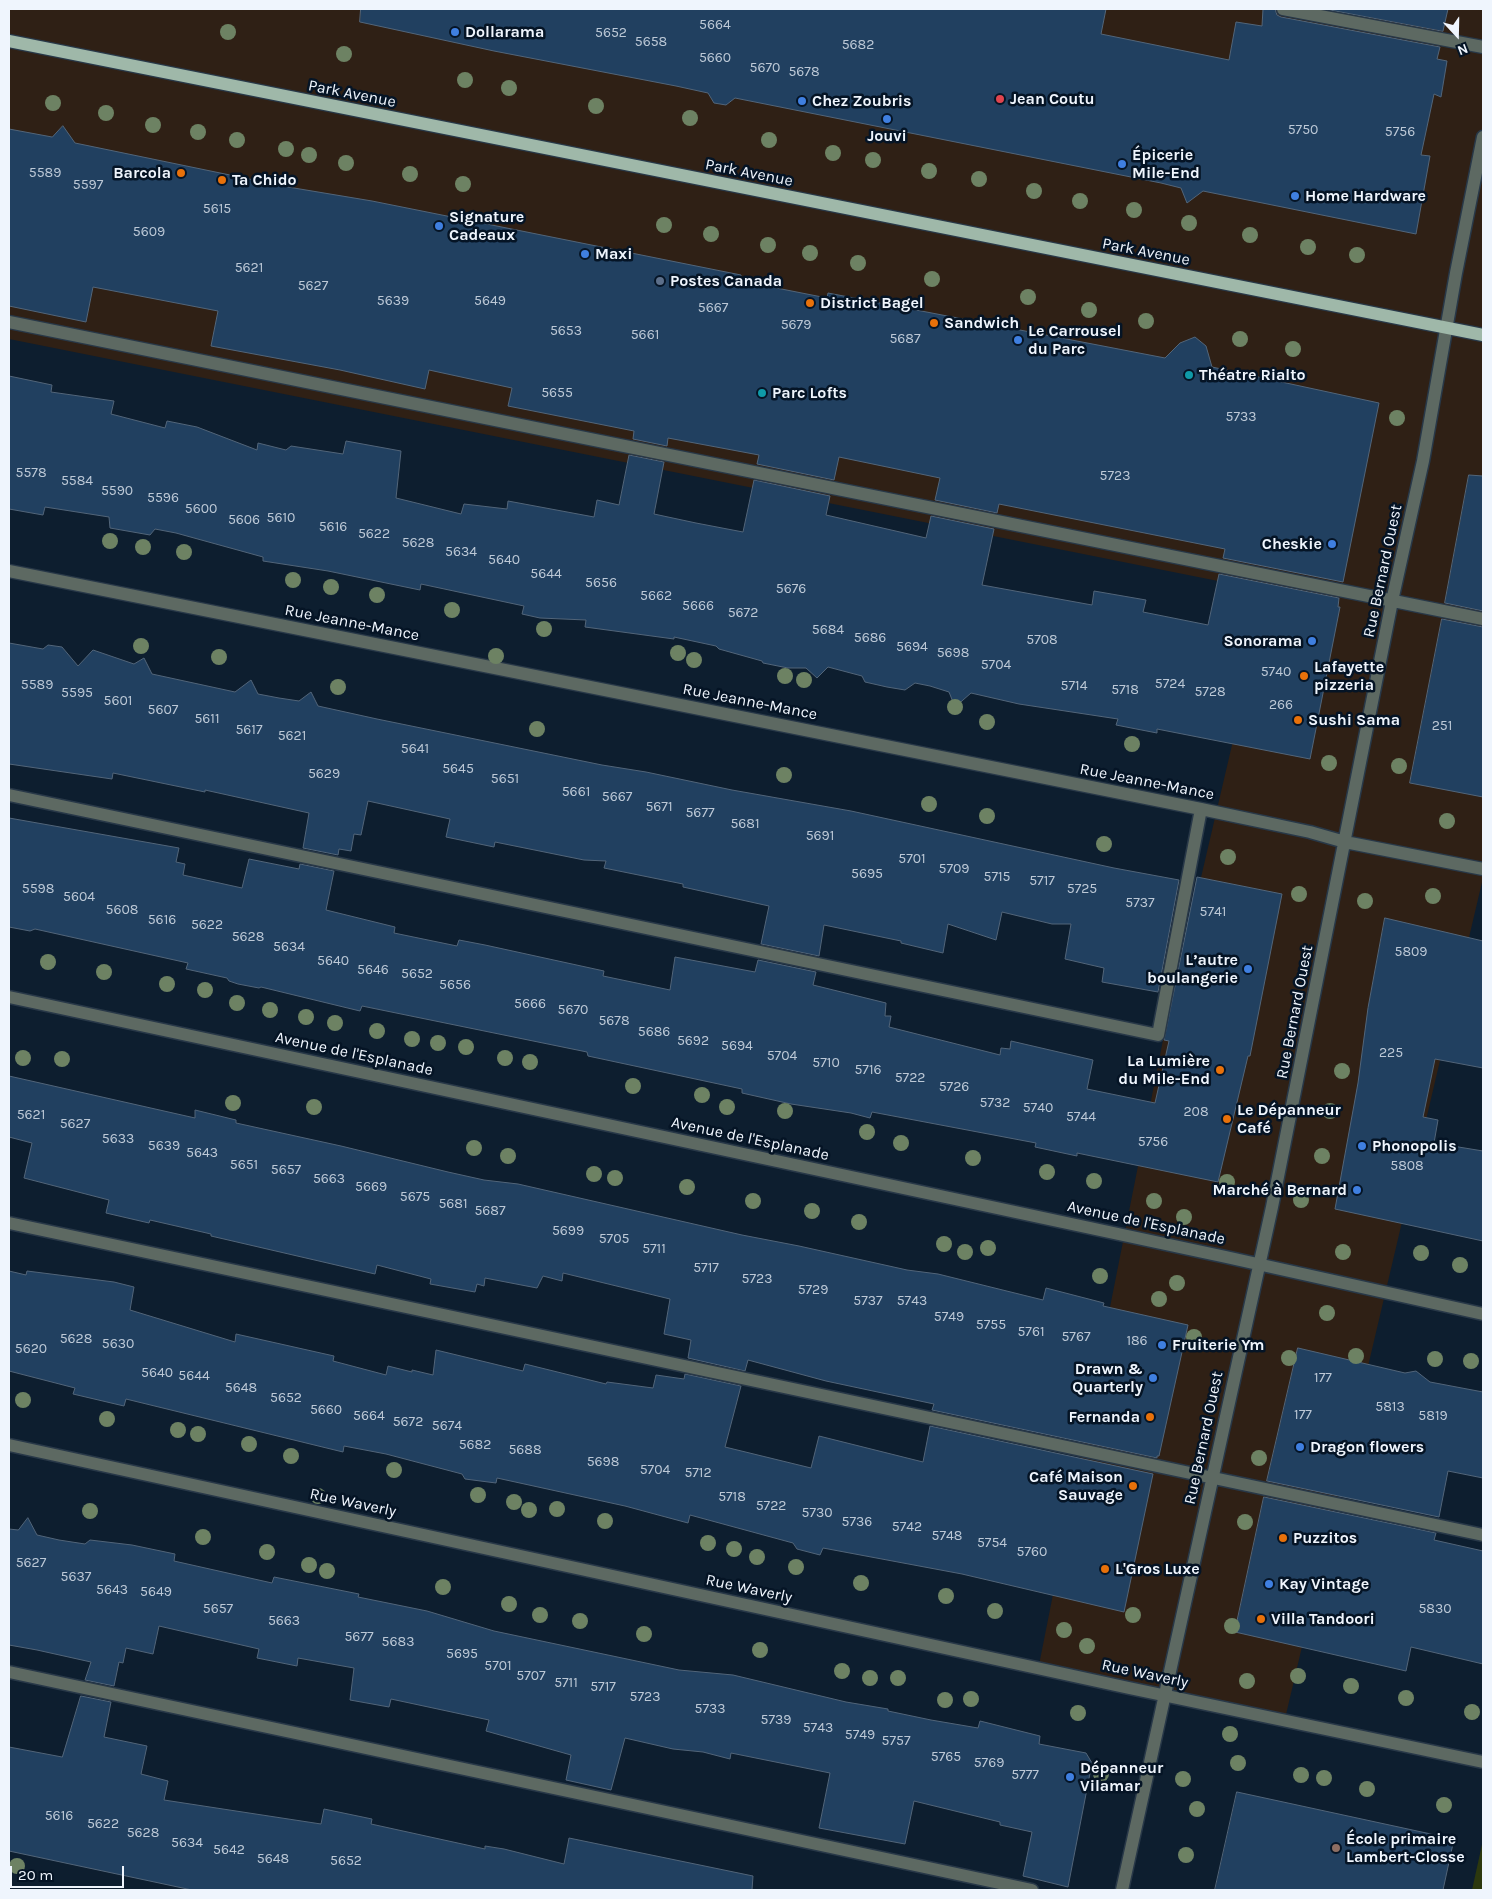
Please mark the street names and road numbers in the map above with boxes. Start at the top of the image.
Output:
street label: Park Avenue [307,76,397,112]
street label: Park Avenue [704,155,794,191]
street label: Park Avenue [1101,234,1191,270]
street label: Rue Bernard Ouest [1360,503,1406,639]
street label: Rue Jeanne-Mance [283,601,421,645]
street label: Rue Jeanne-Mance [681,680,819,724]
street label: Rue Jeanne-Mance [1078,760,1216,804]
street label: Rue Bernard Ouest [1273,944,1317,1080]
street label: Avenue de l'Esplanade [273,1028,435,1080]
street label: Avenue de l'Esplanade [669,1113,831,1165]
street label: Avenue de l'Esplanade [1065,1197,1227,1249]
street label: Rue Bernard Ouest [1181,1370,1227,1506]
street label: Rue Waverly [308,1484,398,1522]
street label: Rue Waverly [704,1570,794,1608]
street label: Rue Waverly [1100,1655,1190,1693]

